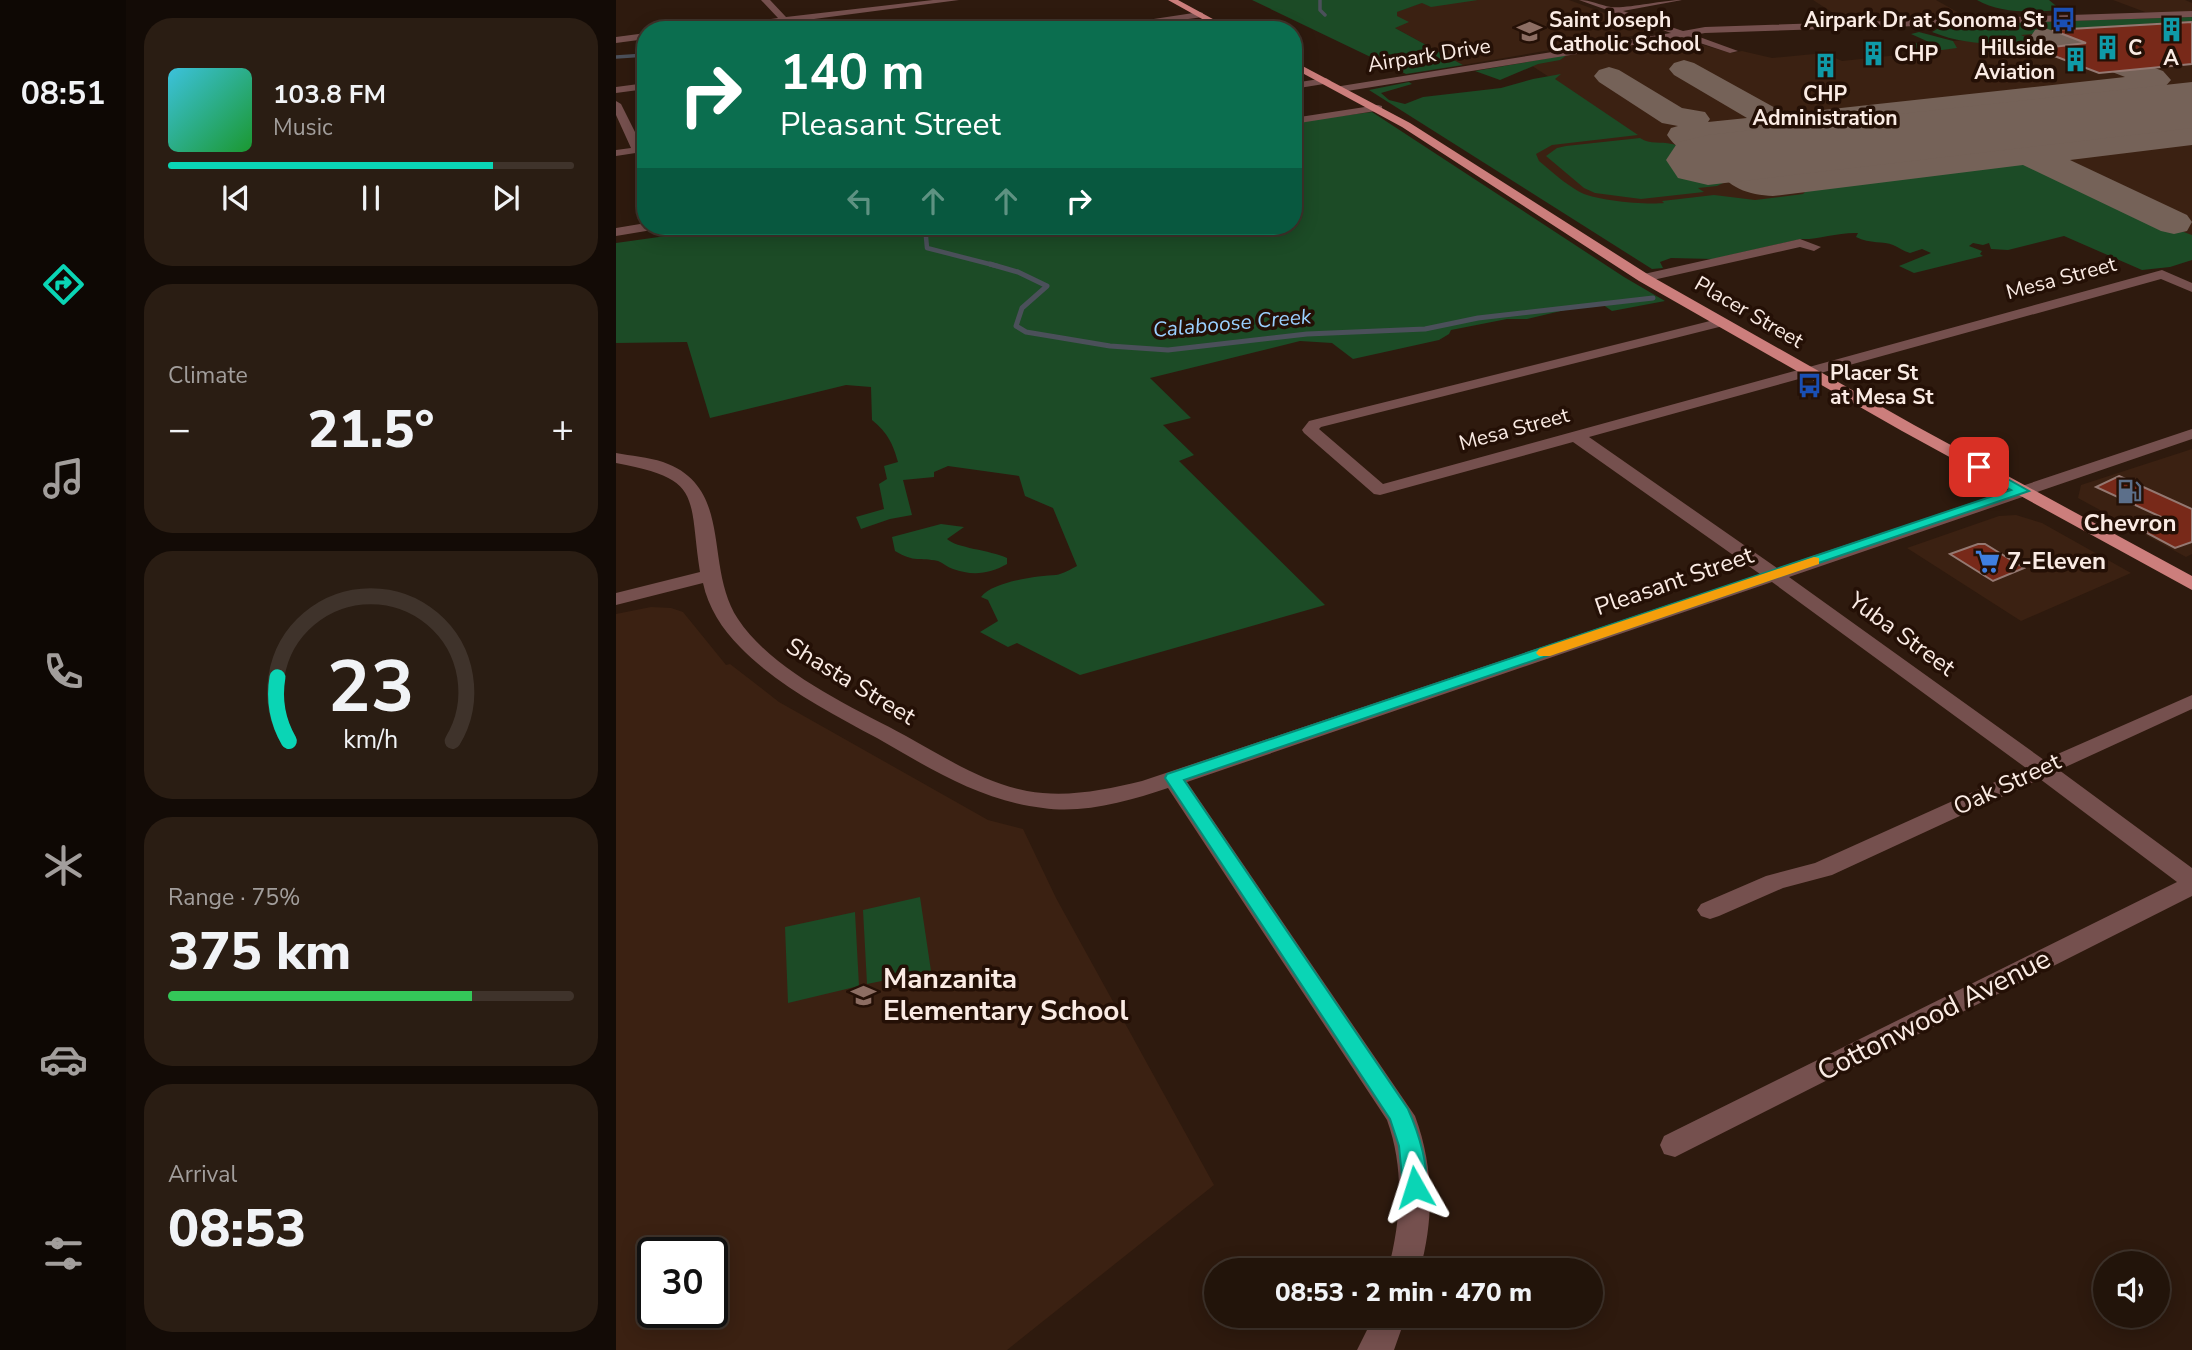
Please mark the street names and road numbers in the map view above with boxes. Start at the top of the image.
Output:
street label: Airpark Drive [1365,31,1493,79]
street label: Mesa Street [2003,250,2120,306]
street label: Placer Street [1689,269,1809,355]
street label: Mesa Street [1456,401,1573,457]
street label: Pleasant Street [1590,539,1758,623]
street label: Yuba Street [1841,584,1962,684]
street label: Shasta Street [780,630,922,732]
street label: Oak Street [1948,745,2066,823]
street label: Cottonwood Avenue [1811,940,2057,1090]

